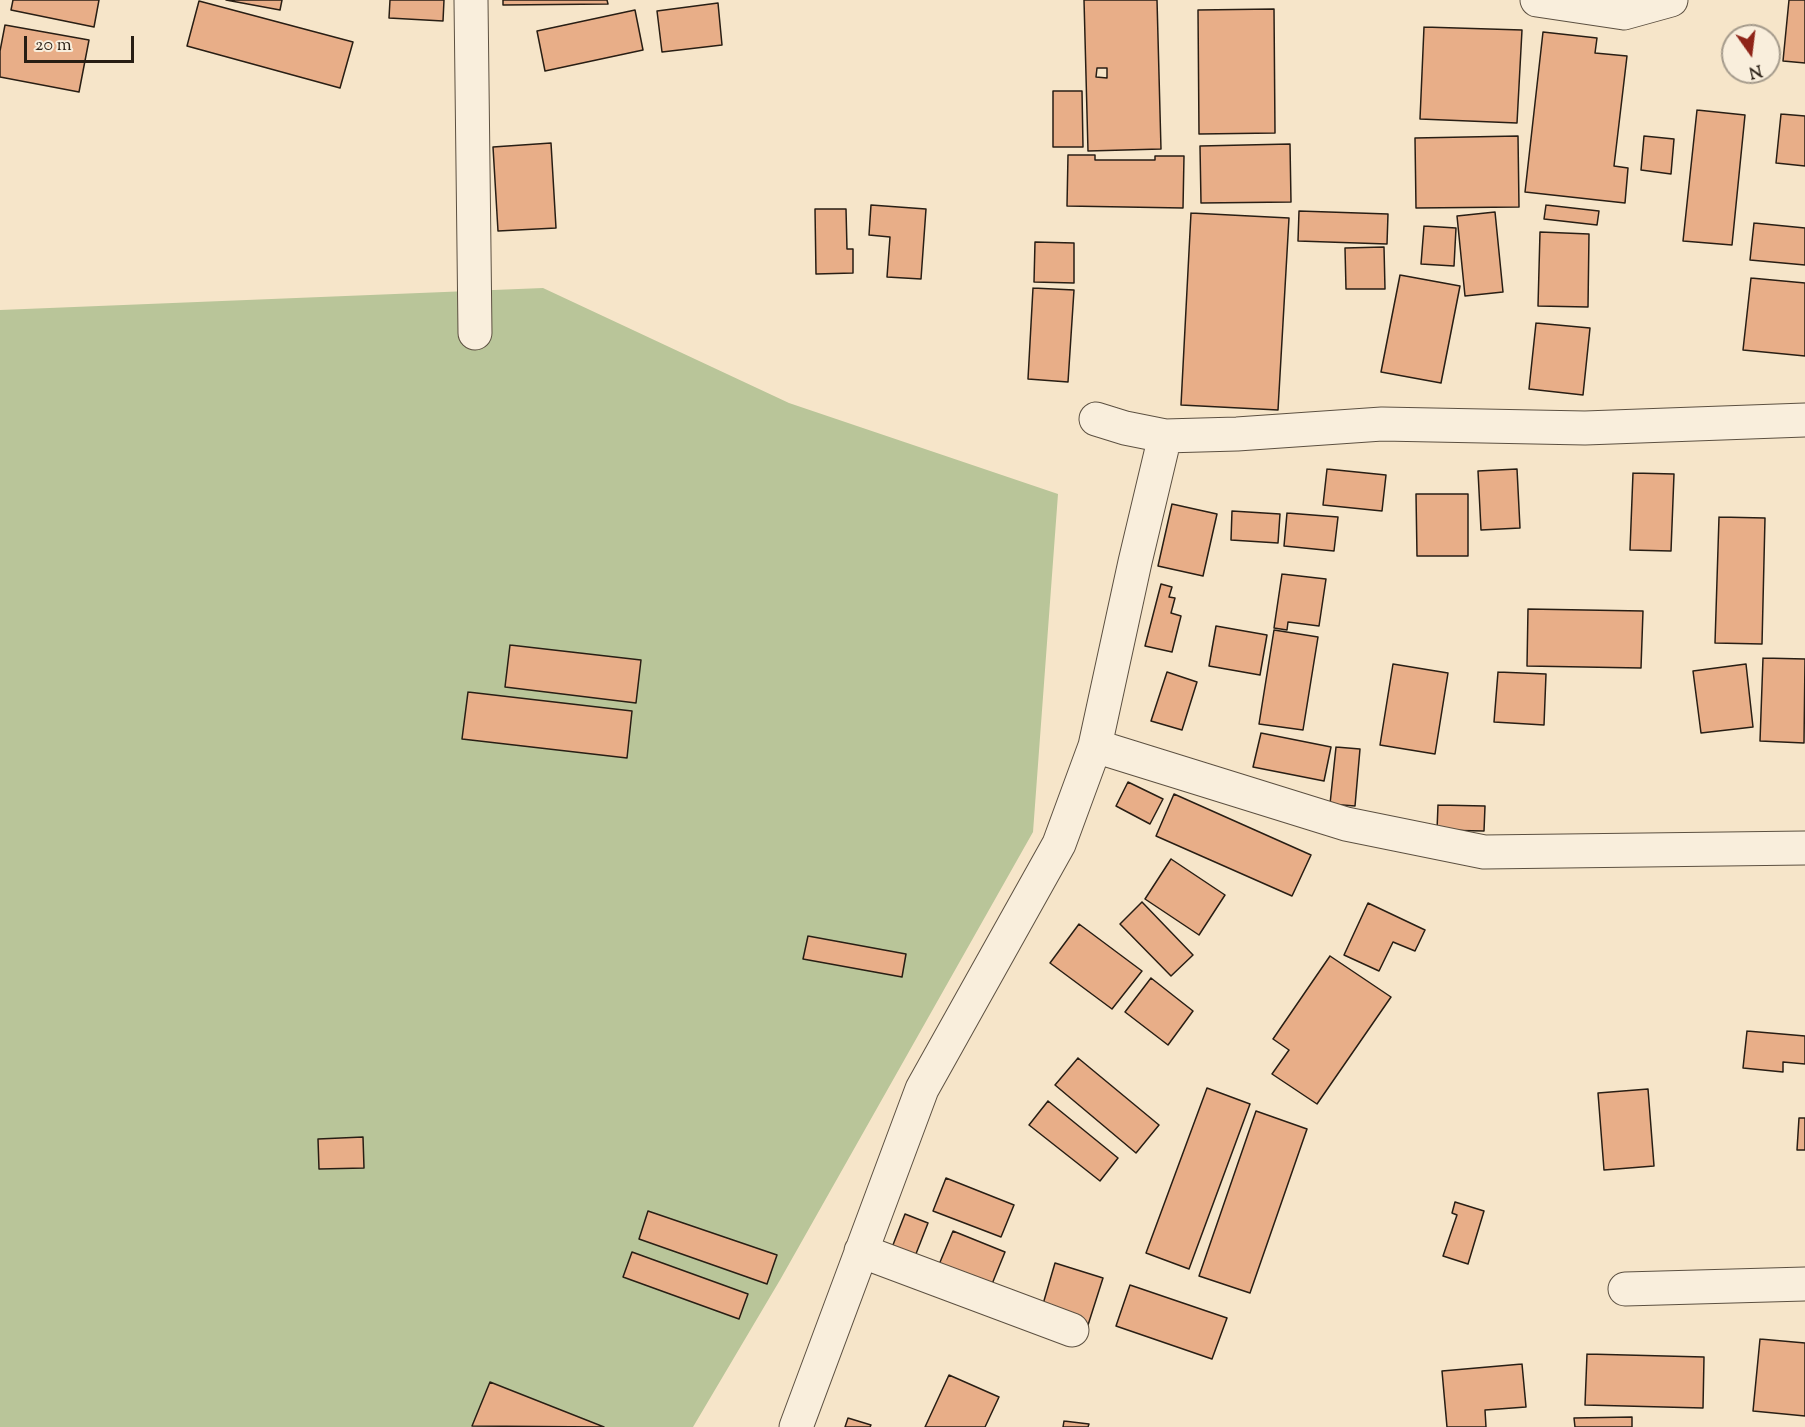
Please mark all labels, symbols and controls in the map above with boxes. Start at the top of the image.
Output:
scale bar [27,24,136,62]
north arrow [1721,24,1781,84]
text: 20 m [35,33,72,59]
text: N [1746,57,1764,83]

